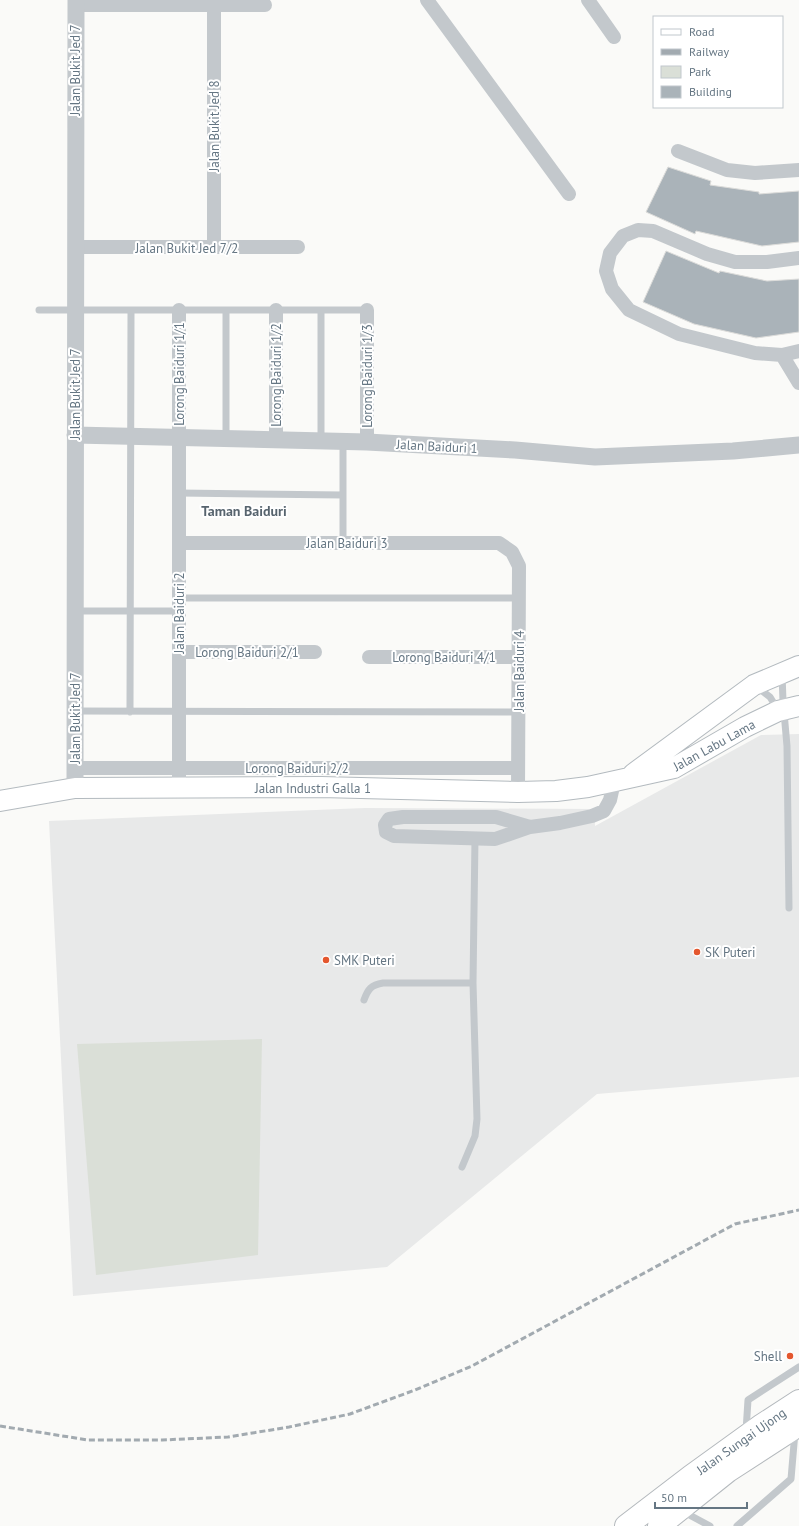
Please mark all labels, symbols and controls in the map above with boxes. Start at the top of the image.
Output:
legend [653,16,783,108]
street label: Jalan Bukit Jed 7 [67,24,84,117]
text: Road [689,24,714,39]
text: Railway [689,44,729,59]
text: Park [689,64,711,79]
street label: Jalan Bukit Jed 8 [206,80,223,173]
text: Building [689,84,732,99]
street label: Jalan Bukit Jed 7/2 [135,240,238,257]
street label: Lorong Baiduri 1/1 [171,322,188,426]
street label: Lorong Baiduri 1/2 [268,323,285,427]
street label: Lorong Baiduri 1/3 [359,324,376,428]
street label: Jalan Bukit Jed 7 [67,348,84,441]
street label: Jalan Baiduri 1 [395,436,478,457]
district label: Taman Baiduri [201,502,287,520]
street label: Jalan Baiduri 3 [305,535,388,552]
street label: Jalan Baiduri 2 [171,572,188,655]
street label: Jalan Baiduri 4 [511,630,528,713]
street label: Lorong Baiduri 2/1 [195,644,299,661]
street label: Lorong Baiduri 4/1 [392,649,496,666]
street label: Jalan Bukit Jed 7 [67,672,84,765]
street label: Jalan Labu Lama [669,716,758,776]
street label: Lorong Baiduri 2/2 [245,760,349,777]
street label: Jalan Industri Galla 1 [254,780,371,797]
place label: SK Puteri [705,944,756,961]
marker: SK Puteri [692,947,702,957]
place label: SMK Puteri [334,952,395,969]
marker: SMK Puteri [321,955,331,965]
place label: Shell [754,1348,782,1365]
marker: Shell [785,1351,795,1361]
street label: Jalan Sungai Ujong [692,1404,789,1479]
scale bar [655,1484,747,1510]
text: 50 m [661,1490,687,1505]

